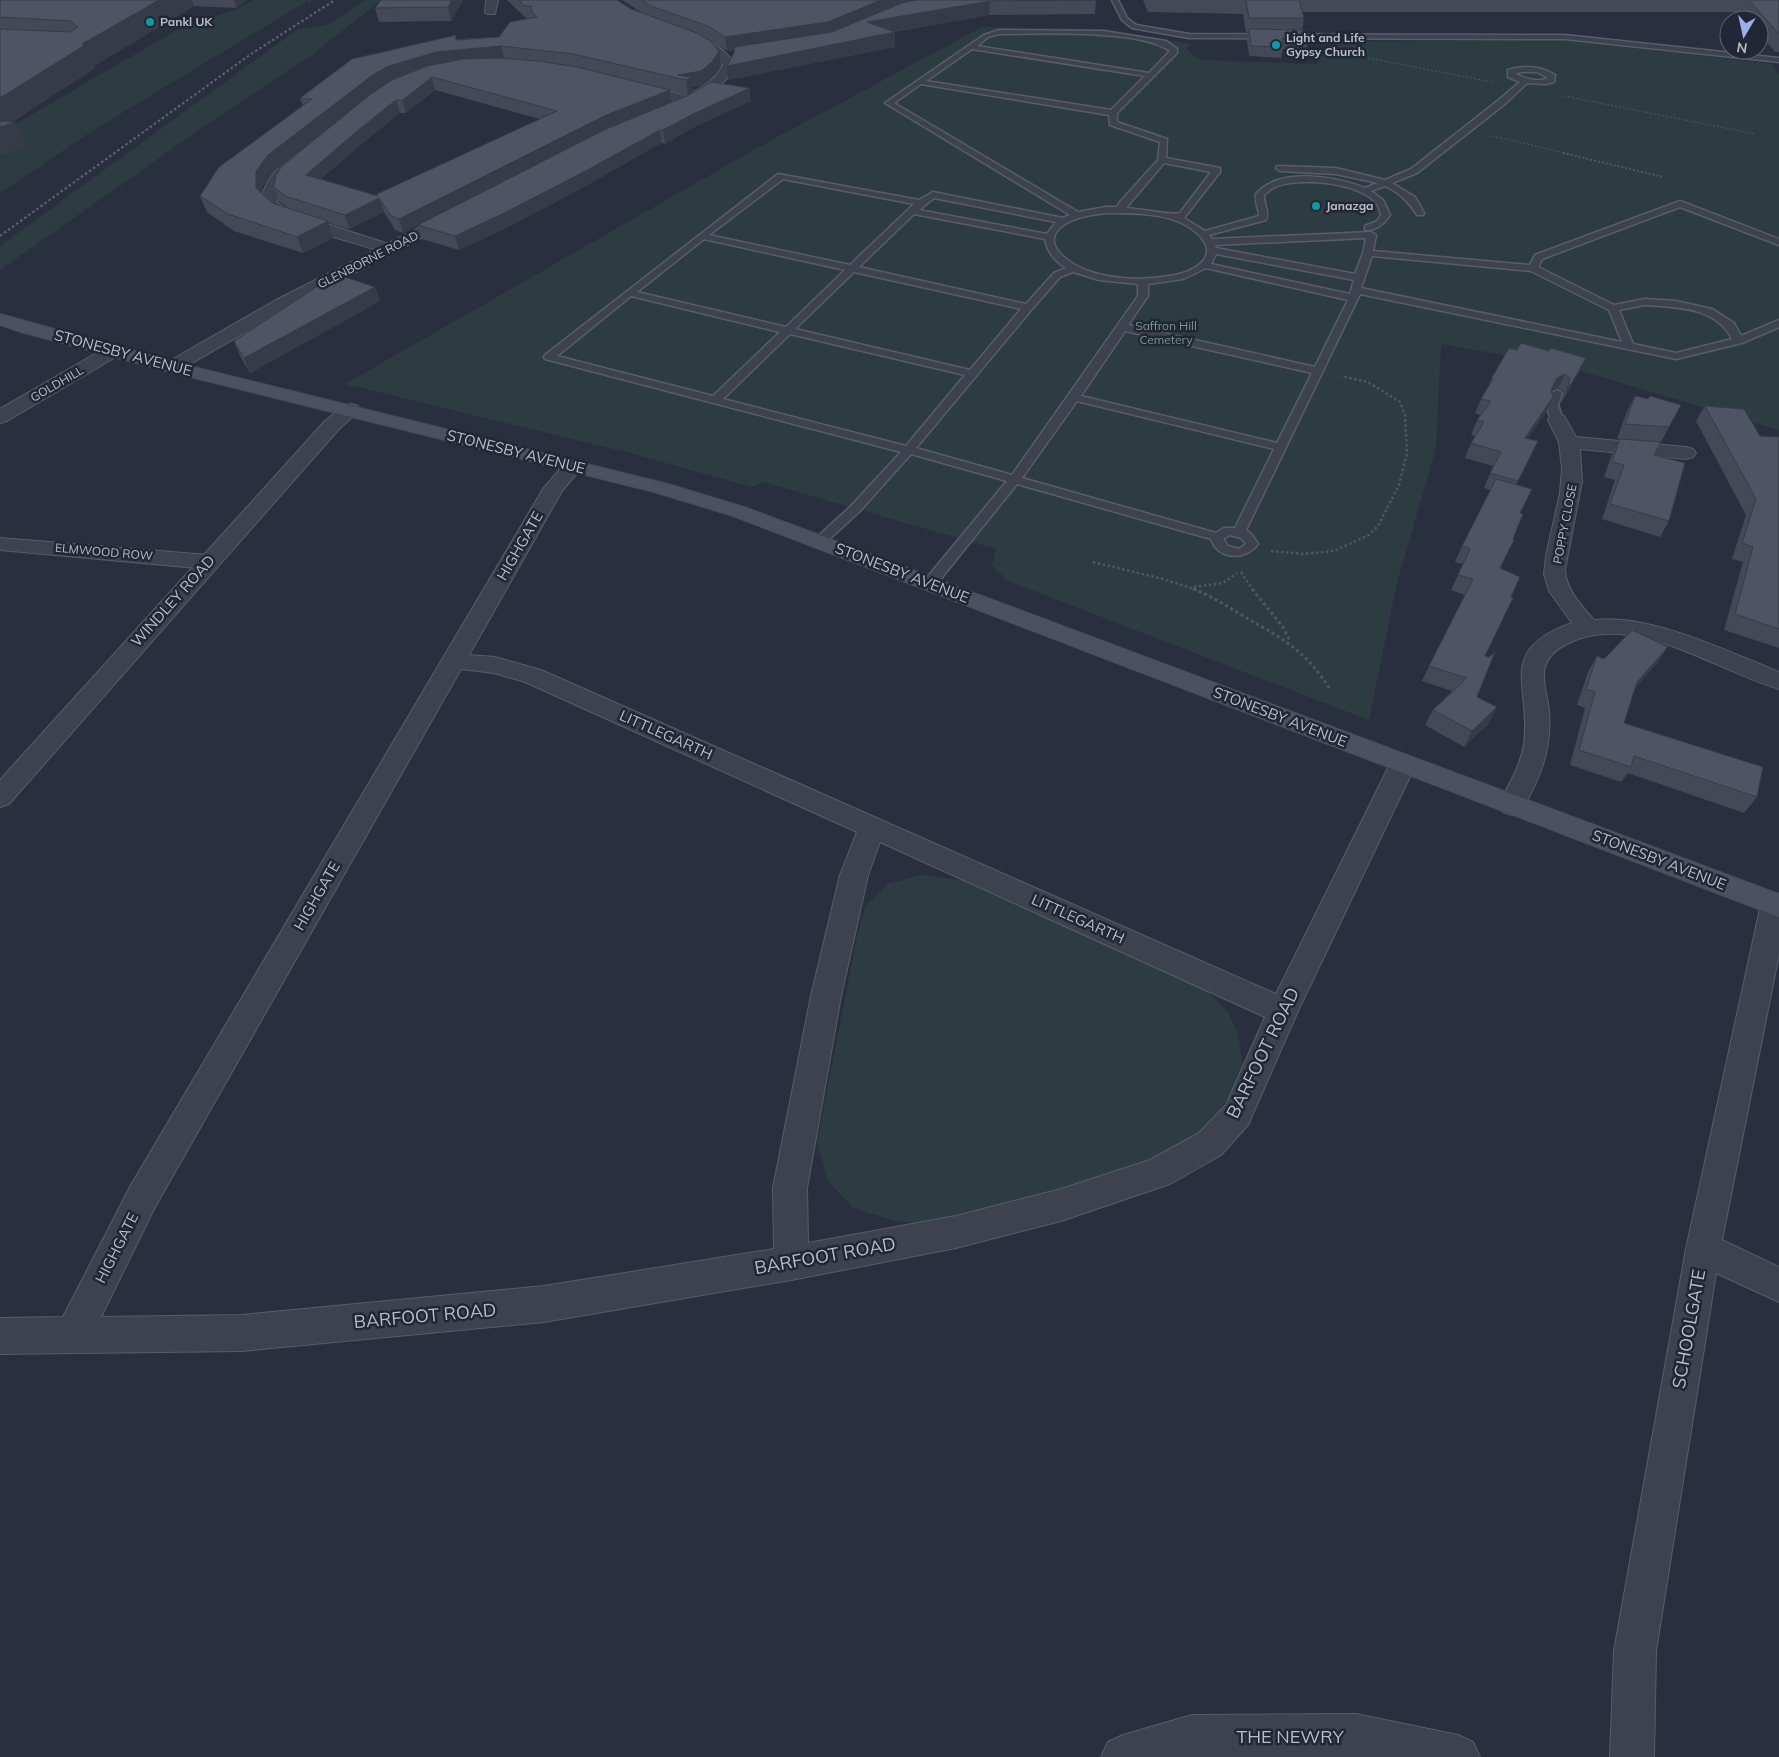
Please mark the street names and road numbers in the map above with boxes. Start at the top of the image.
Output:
street label: GLENBORNE ROAD [315,228,421,292]
street label: STONESBY AVENUE [52,325,194,380]
street label: GOLDHILL [27,362,86,405]
street label: STONESBY AVENUE [445,425,587,478]
street label: POPPY CLOSE [1549,483,1580,565]
street label: HIGHGATE [492,508,547,584]
street label: STONESBY AVENUE [833,538,972,607]
street label: ELMWOOD ROW [54,540,154,563]
street label: WINDLEY ROAD [126,551,219,650]
street label: STONESBY AVENUE [1211,682,1350,751]
street label: LITTLEGARTH [617,706,716,764]
street label: STONESBY AVENUE [1590,825,1729,894]
street label: HIGHGATE [289,858,344,934]
street label: LITTLEGARTH [1029,890,1128,948]
street label: BARFOOT ROAD [1221,984,1304,1122]
street label: HIGHGATE [91,1209,142,1286]
street label: BARFOOT ROAD [753,1232,897,1279]
street label: SCHOOLGATE [1667,1267,1710,1390]
street label: BARFOOT ROAD [353,1298,497,1333]
street label: THE NEWRY [1236,1725,1345,1748]

